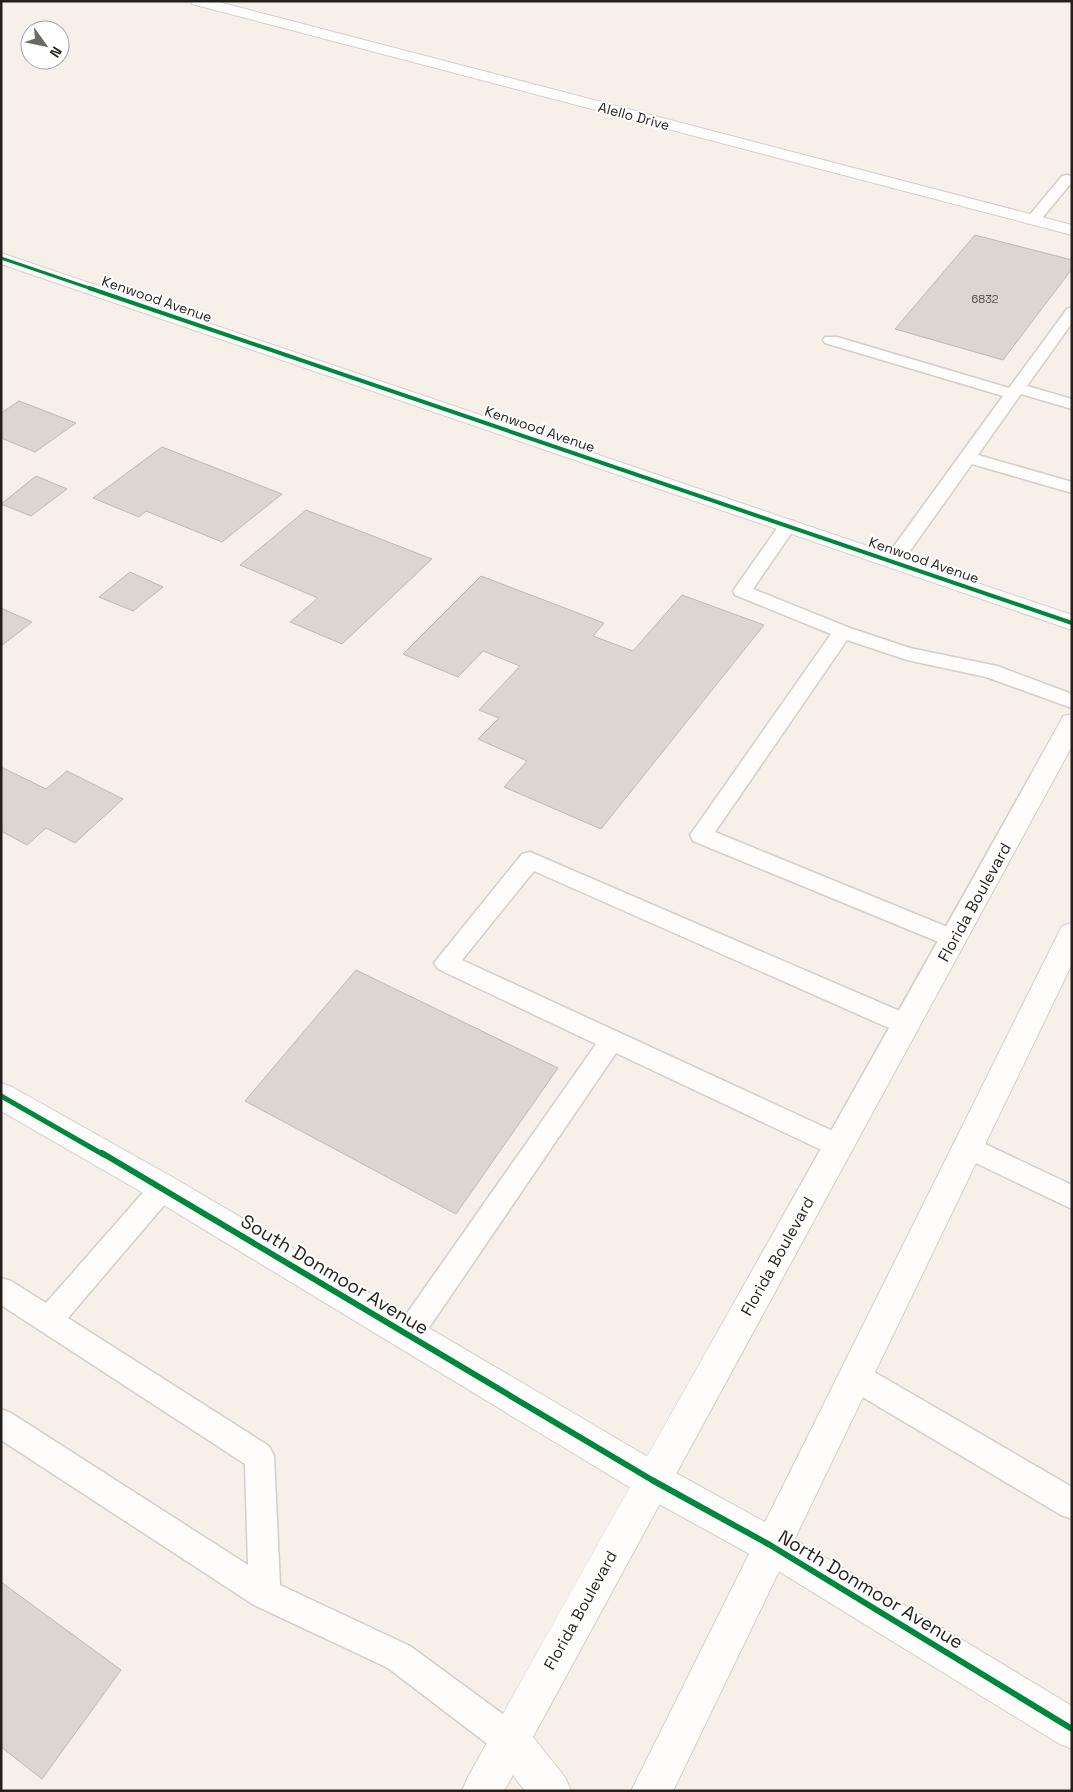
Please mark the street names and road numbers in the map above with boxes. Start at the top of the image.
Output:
street label: Alello Drive [596,98,672,134]
street label: Kenwood Avenue [100,272,214,326]
street label: Kenwood Avenue [483,402,597,456]
street label: Kenwood Avenue [867,533,981,587]
street label: Florida Boulevard [933,839,1016,965]
street label: Florida Boulevard [736,1193,819,1319]
street label: South Donmoor Avenue [236,1208,433,1341]
street label: North Donmoor Avenue [774,1524,968,1655]
street label: Florida Boulevard [539,1547,622,1673]

